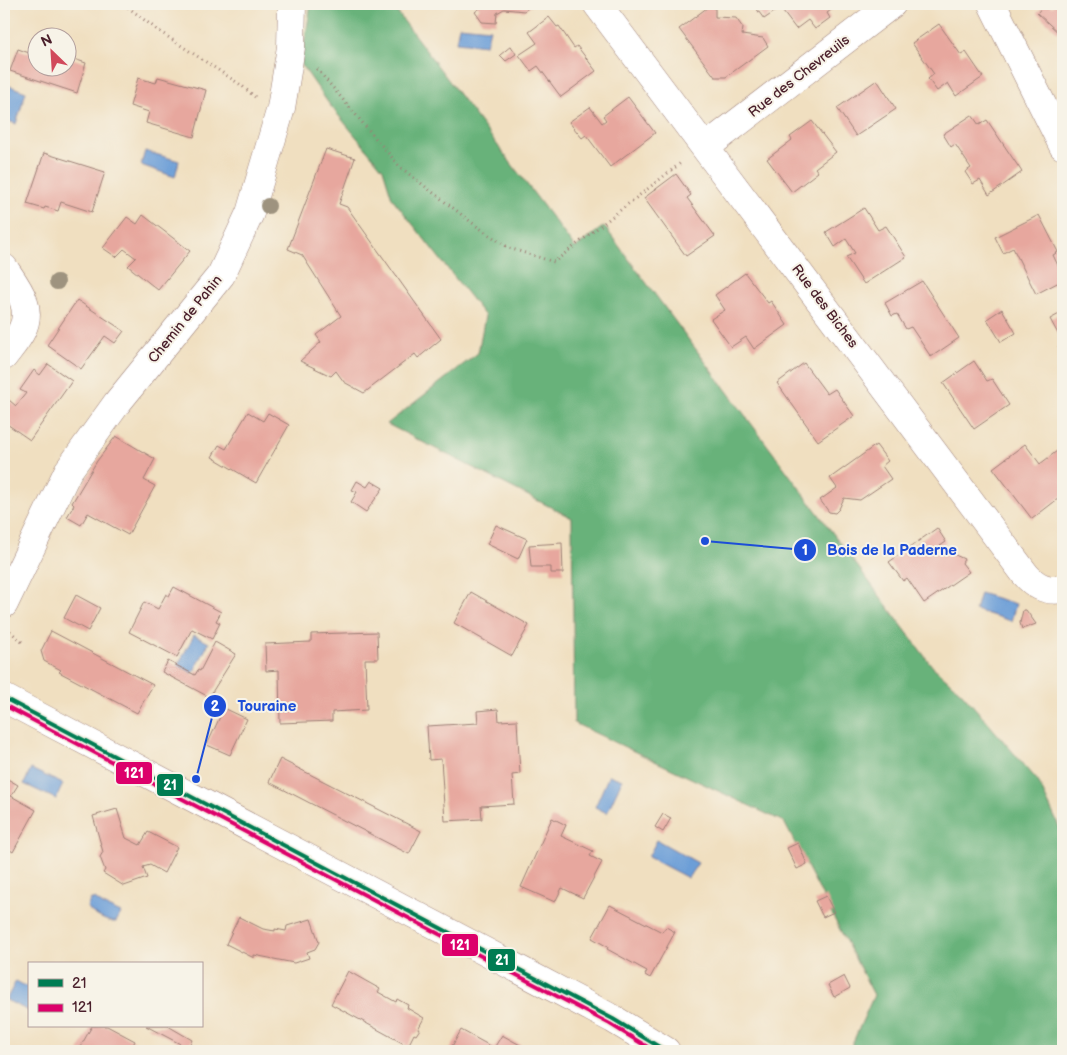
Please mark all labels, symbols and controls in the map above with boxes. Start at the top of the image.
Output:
north arrow [28,28,78,78]
text: N [38,31,55,51]
street label: Rue des Chevreuils [745,31,853,121]
street label: Rue des Biches [788,261,862,351]
street label: Chemin de Pahin [144,272,226,366]
callout: Bois de la Paderne [792,535,967,565]
text: 1 [802,541,808,560]
text: Bois de la Paderne [827,541,957,560]
callout: Touraine [202,691,306,721]
text: 2 [211,697,220,716]
text: Touraine [238,697,297,716]
line badge: 121 [115,761,153,785]
text: 121 [124,765,144,782]
line badge: 21 [156,773,184,797]
text: 21 [163,777,177,794]
line badge: 121 [441,933,479,957]
text: 121 [450,937,470,954]
line badge: 21 [487,948,516,972]
text: 21 [495,952,509,969]
legend [28,962,202,1028]
text: 21 [72,974,86,993]
text: 121 [72,998,92,1017]

